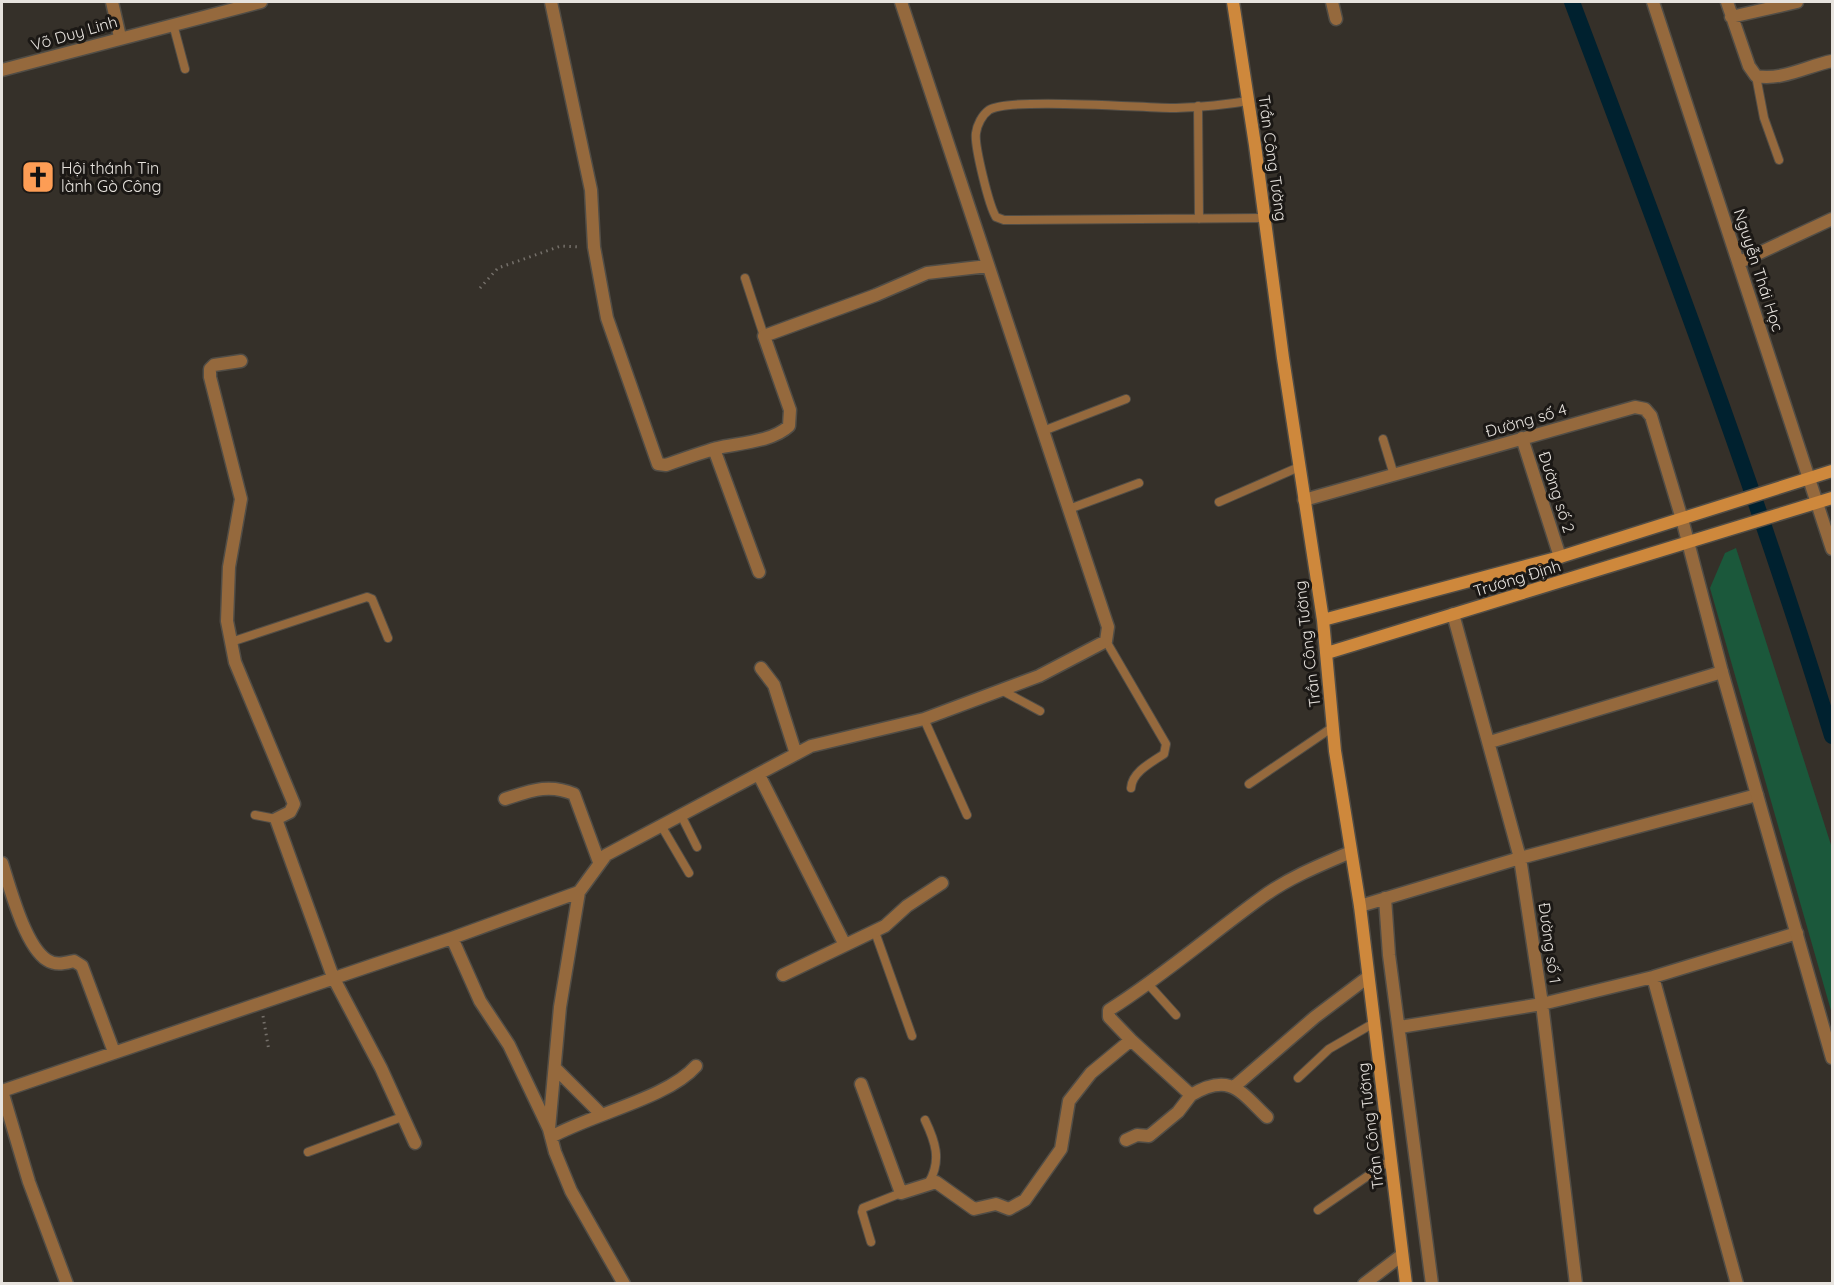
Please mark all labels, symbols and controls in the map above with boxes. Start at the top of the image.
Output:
street label: Võ Duy Linh [28,11,120,55]
street label: Trần Công Tường [1254,94,1292,222]
place label: Hội thánh Tin lành Gò Công [61,158,162,196]
church icon: Hội thánh Tin lành Gò Công [20,159,56,195]
street label: Nguyễn Thái Học [1730,206,1788,334]
street label: Đường số 4 [1483,399,1569,441]
street label: Đường số 2 [1534,449,1580,535]
street label: Trương Định [1471,555,1563,601]
street label: Trần Công Tường [1289,580,1325,708]
street label: Đường số 1 [1534,901,1566,985]
street label: Trần Công Tường [1352,1062,1388,1190]

